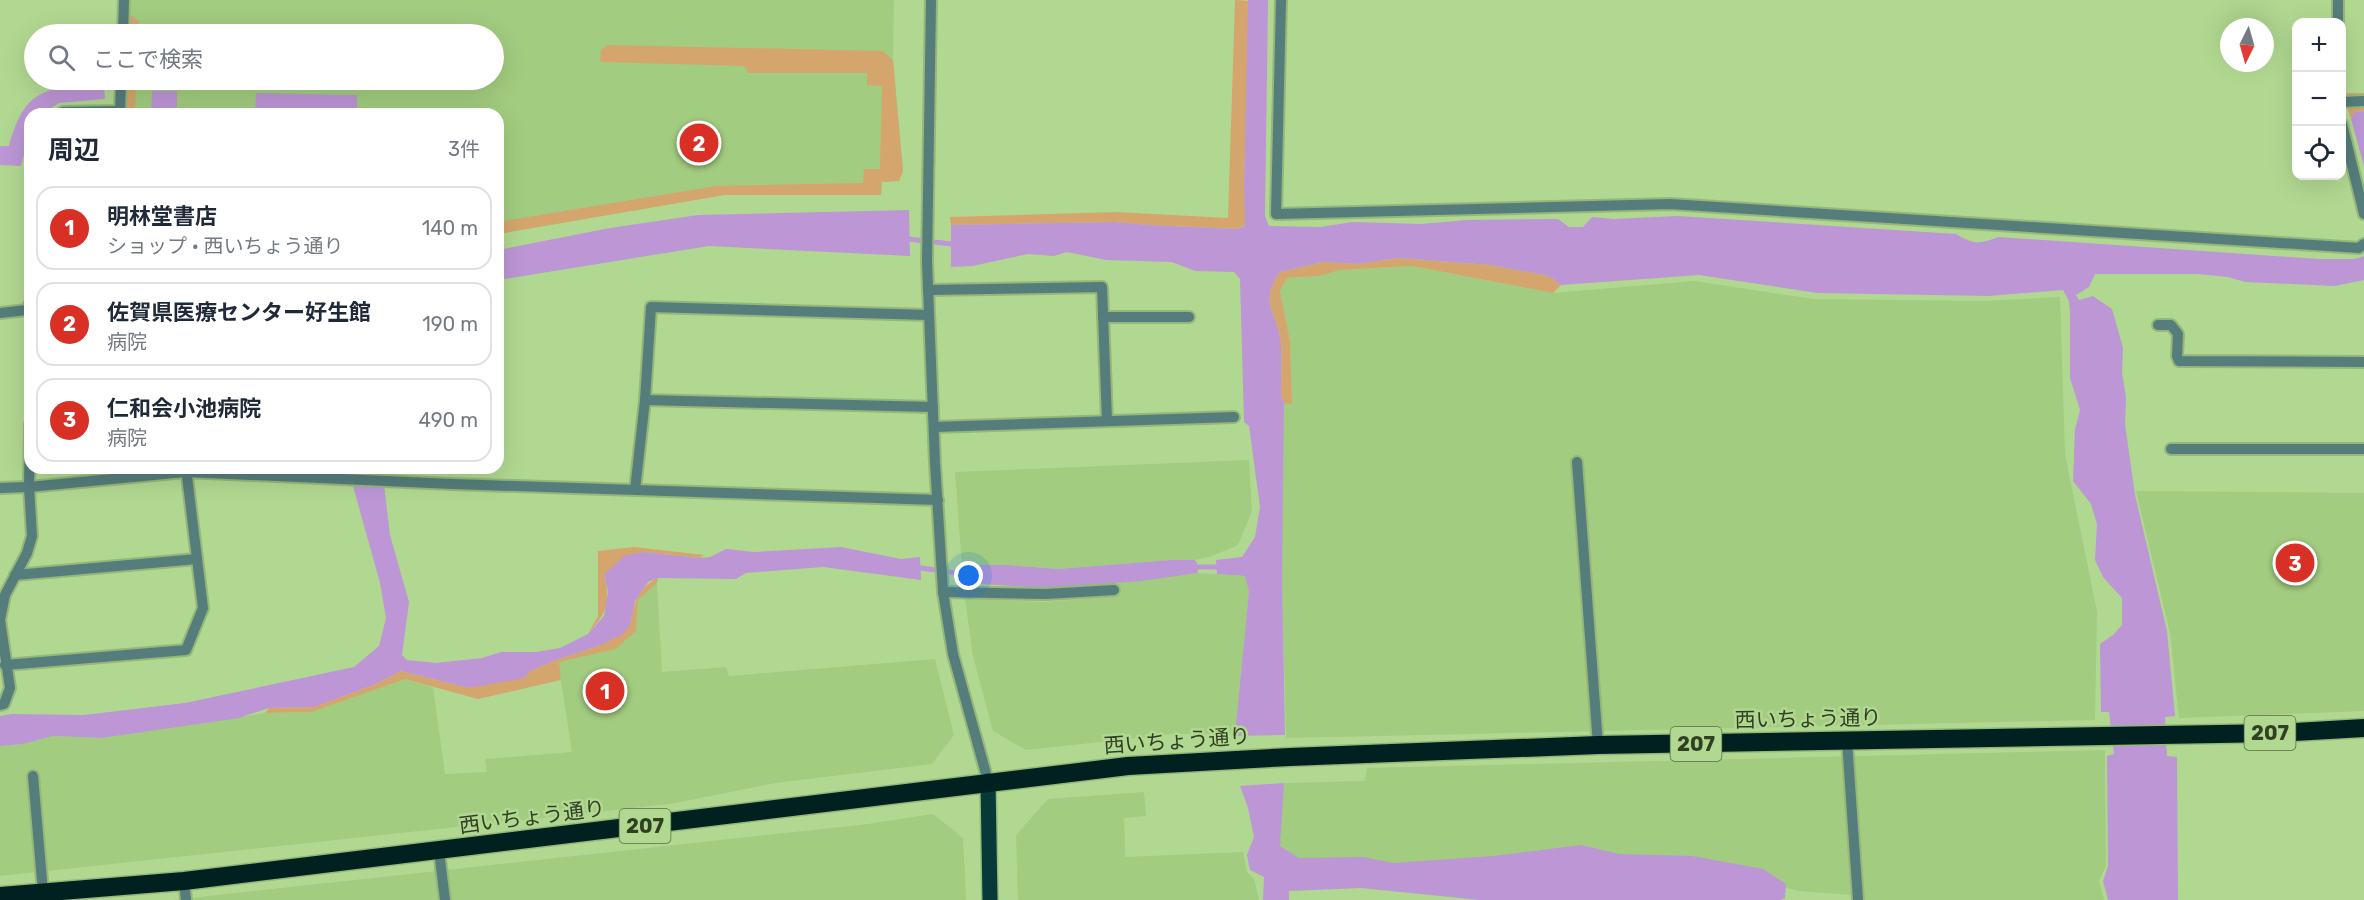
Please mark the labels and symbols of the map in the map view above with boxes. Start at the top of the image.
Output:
north arrow [2220,18,2274,72]
pin: 2 [680,120,718,166]
pin: 3 [2276,540,2314,586]
your location [954,561,983,590]
pin: 1 [586,668,624,714]
street label: 西いちょう通り [1734,705,1882,732]
road number: 207 [2244,716,2296,750]
street label: 西いちょう通り [1103,723,1251,758]
road number: 207 [1670,727,1722,761]
street label: 西いちょう通り [457,795,606,838]
road number: 207 [620,809,670,843]

